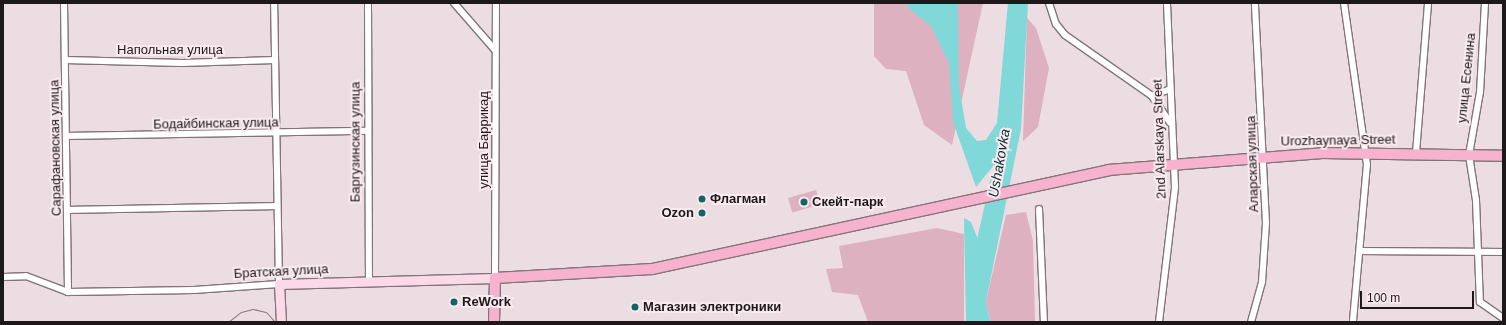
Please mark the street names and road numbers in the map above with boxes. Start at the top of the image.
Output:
street label: улица Есенина [1455,32,1479,124]
street label: Напольная улица [117,42,223,58]
street label: 2nd Alarskaya Street [1150,78,1170,200]
street label: Сарафановская улица [47,80,65,216]
street label: Баргузинская улица [348,82,364,202]
street label: улица Баррикад [476,91,492,189]
street label: Бодайбинская улица [153,115,279,133]
street label: Аларская улица [1244,115,1262,213]
street label: Urozhaynaya Street [1280,132,1396,150]
street label: Братская улица [233,262,329,282]

